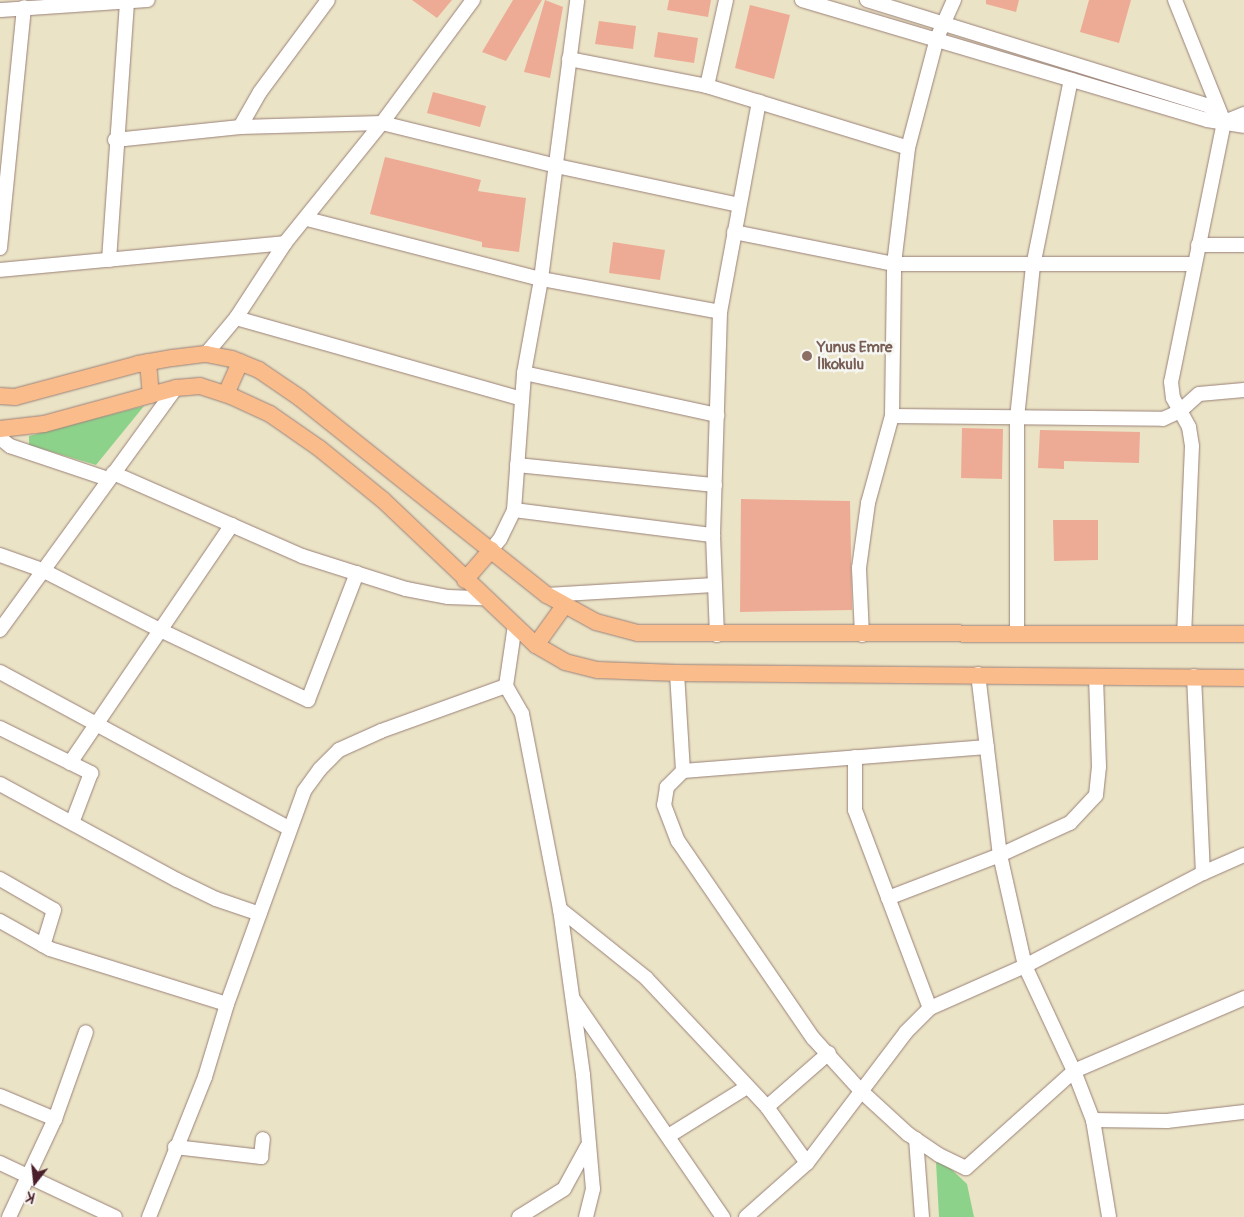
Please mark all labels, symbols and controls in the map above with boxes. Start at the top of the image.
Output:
place label: Yunus Emre İlkokulu [817,338,892,373]
marker: Yunus Emre İlkokulu [801,350,813,362]
north arrow [10,1157,60,1207]
text: K [24,1188,37,1206]

